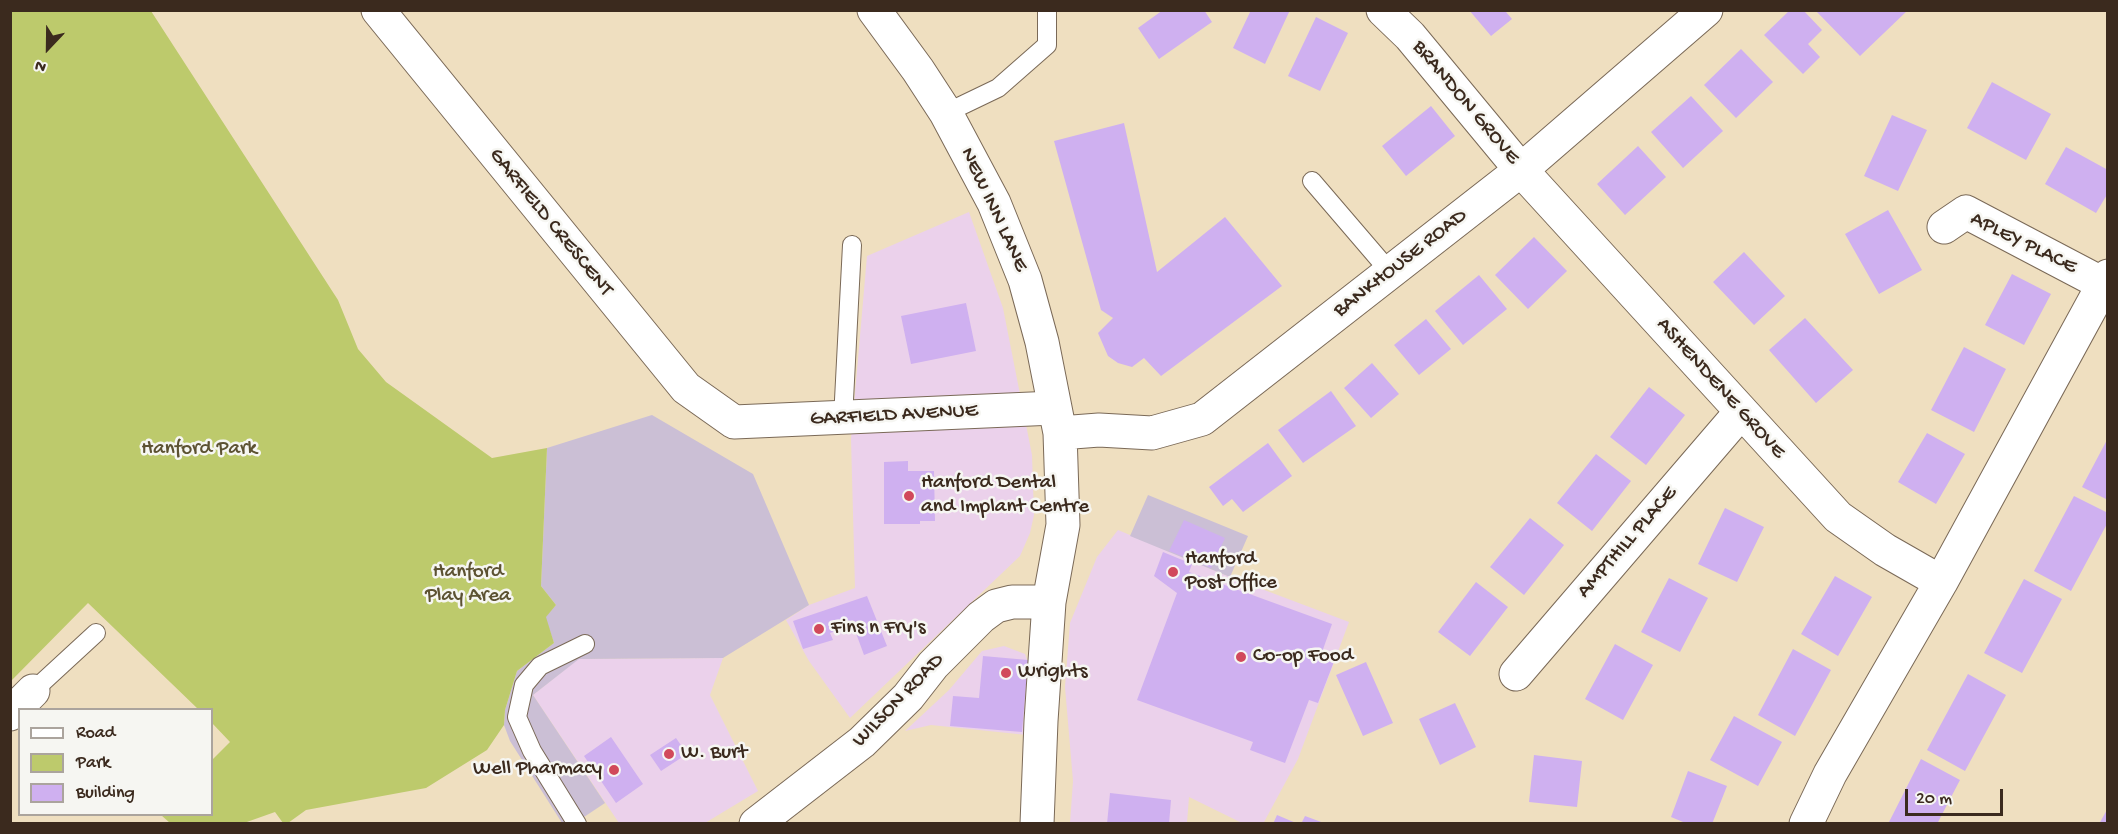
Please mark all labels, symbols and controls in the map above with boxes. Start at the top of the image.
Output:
north arrow [18,18,78,78]
street label: BRANDON GROVE [1406,36,1524,170]
text: N [33,54,49,76]
street label: GARFIELD CRESCENT [483,144,617,302]
street label: NEW INN LANE [953,144,1033,276]
street label: BANKHOUSE ROAD [1329,204,1473,324]
street label: APLEY PLACE [1966,207,2080,281]
street label: ASHENDENE GROVE [1650,313,1790,465]
street label: GARFIELD AVENUE [809,399,979,433]
park label: Hanford Park [141,437,257,463]
place label: Hanford Dental and Implant Centre [921,471,1089,521]
street label: AMPTHILL PLACE [1573,482,1683,604]
marker: Hanford Dental and Implant Centre [902,489,916,503]
place label: Hanford Post Office [1185,547,1277,597]
park label: Hanford Play Area [425,560,511,610]
marker: Hanford Post Office [1166,565,1180,579]
place label: Fins n Fry's [831,616,926,642]
marker: Fins n Fry's [812,622,826,636]
place label: Co-op Food [1253,644,1353,670]
street label: WILSON ROAD [848,649,950,753]
marker: Co-op Food [1234,650,1248,664]
place label: Wrights [1018,660,1087,686]
marker: Wrights [999,666,1013,680]
legend [18,708,213,816]
text: Road [76,723,115,744]
place label: W. Burt [681,741,747,767]
marker: W. Burt [662,747,676,761]
text: Park [76,753,110,774]
place label: Well Pharmacy [473,757,602,783]
marker: Well Pharmacy [607,763,621,777]
scale bar [1908,777,2006,815]
text: Building [76,783,135,804]
text: 20 m [1916,789,1952,810]

